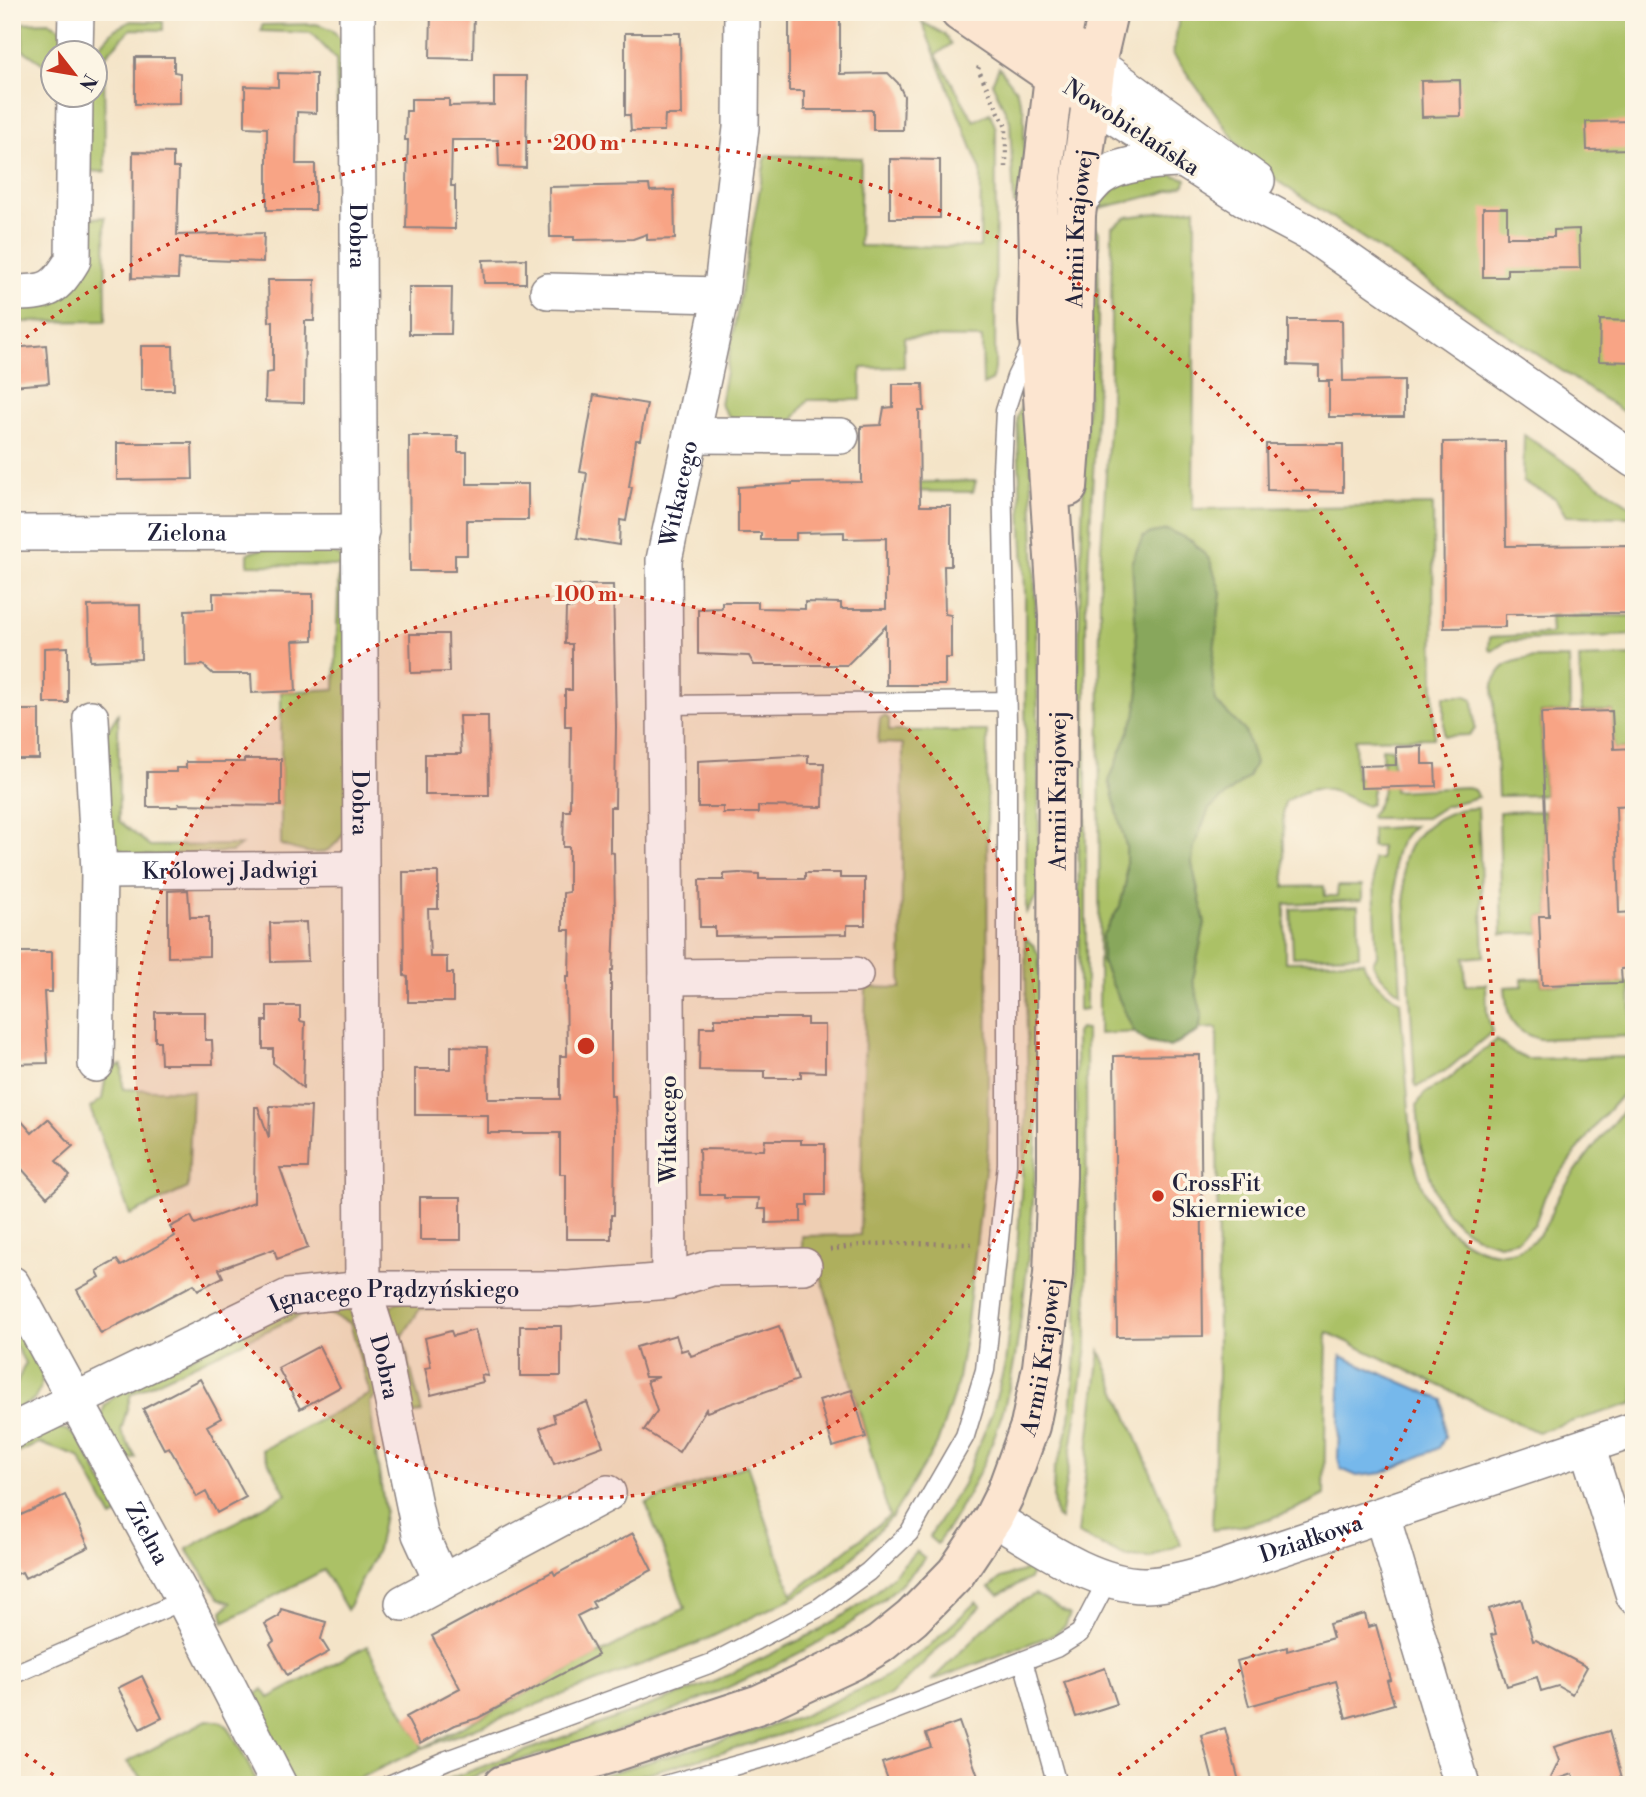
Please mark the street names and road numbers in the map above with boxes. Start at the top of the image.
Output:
street label: Nowobielańska [1058,73,1205,182]
street label: Armii Krajowej [1061,147,1100,309]
street label: Dobra [343,203,371,269]
street label: Witkacego [654,438,704,550]
street label: Zielona [147,519,227,548]
street label: Armii Krajowej [1044,711,1073,871]
street label: Dobra [346,770,374,836]
street label: Królowej Jadwigi [142,856,318,886]
street label: Witkacego [655,1075,683,1184]
street label: Ignacego Prądzyńskiego [265,1276,519,1319]
street label: Armii Krajowej [1014,1276,1067,1441]
street label: Dobra [363,1331,405,1402]
street label: Zielna [119,1498,175,1570]
street label: Działkowa [1256,1509,1367,1569]

